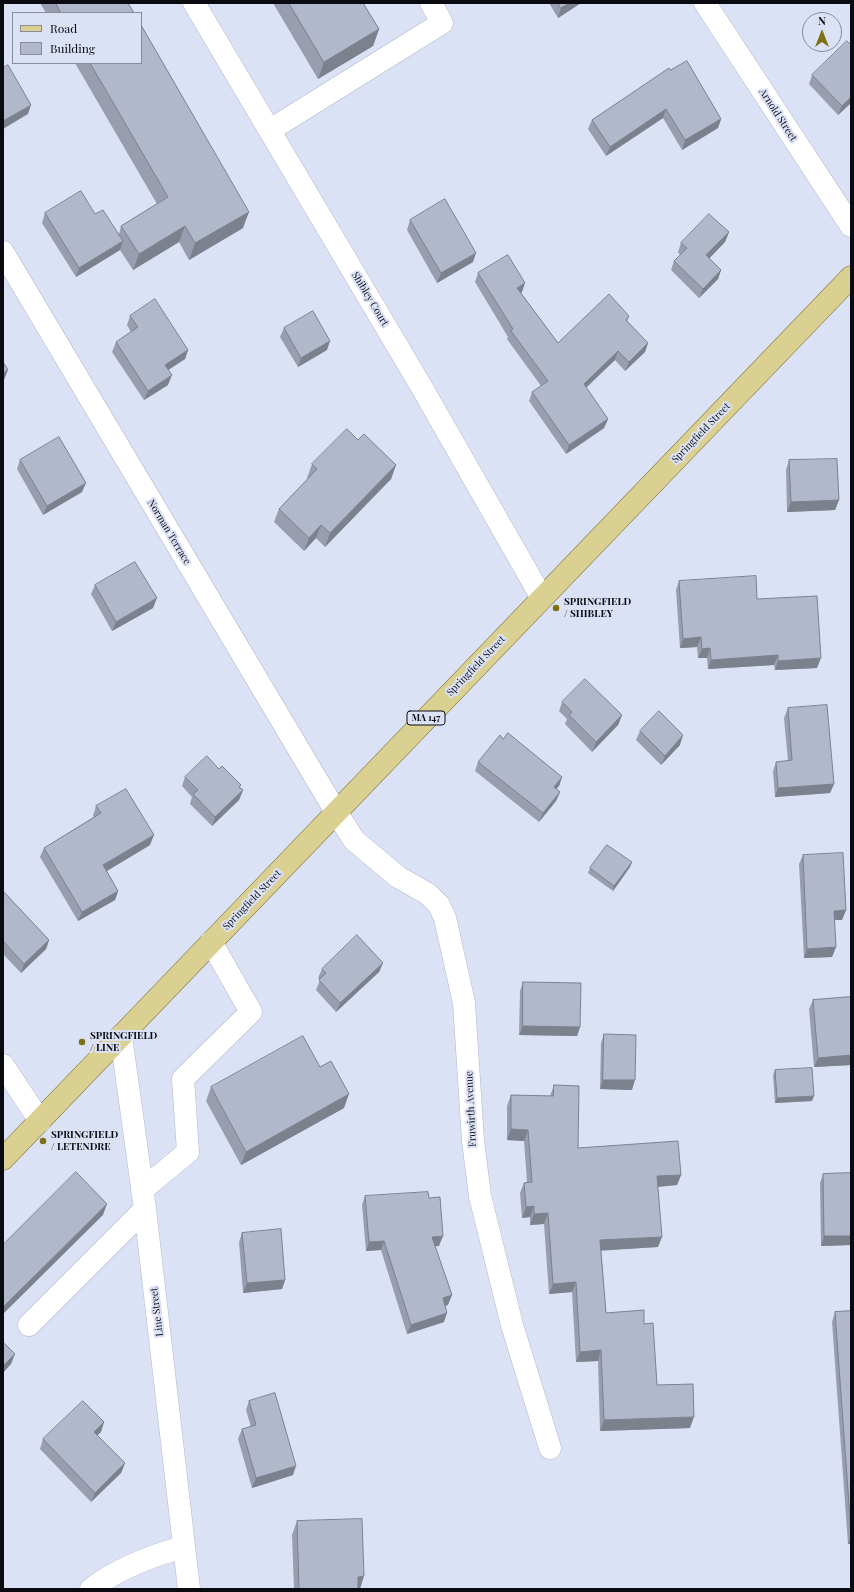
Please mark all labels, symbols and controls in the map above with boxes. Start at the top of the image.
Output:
legend [12,12,142,64]
north arrow [802,12,842,52]
text: N [818,13,826,28]
text: Road [50,20,77,36]
text: Building [50,40,95,56]
street label: Arnold Street [757,87,799,143]
street label: Shibley Court [349,270,391,328]
street label: Springfield Street [669,400,733,466]
street label: Norman Terrace [145,497,193,567]
place label: SPRINGFIELD / SHIBLEY [564,596,631,620]
marker: SPRINGFIELD / SHIBLEY [551,603,561,613]
street label: Springfield Street [444,633,508,699]
road number: MA 147 [407,711,445,725]
street label: Springfield Street [220,867,284,933]
place label: SPRINGFIELD / LINE [90,1030,157,1054]
marker: SPRINGFIELD / LINE [77,1037,87,1047]
street label: Fruwirth Avenue [463,1071,479,1147]
place label: SPRINGFIELD / LETENDRE [51,1129,118,1152]
marker: SPRINGFIELD / LETENDRE [38,1136,48,1146]
street label: Line Street [148,1287,166,1337]

